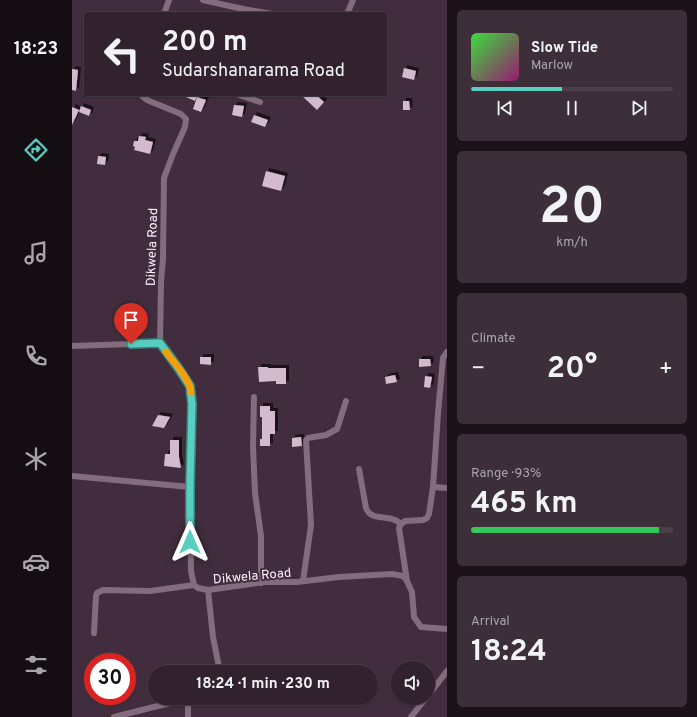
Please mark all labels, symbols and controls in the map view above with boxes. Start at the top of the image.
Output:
text: 200 m [162,25,248,61]
icon: left [96,28,148,80]
text: 18:23 [14,38,58,61]
text: Slow Tide [531,39,598,58]
text: Marlow [531,58,573,74]
text: Sudarshanarama Road [162,60,345,83]
icon: previous [494,97,516,119]
icon: pause [561,97,583,119]
icon: next [628,97,650,119]
icon: directions [22,136,50,164]
text: 20 [539,176,605,242]
street label: Dikwela Road [144,208,162,287]
text: km/h [556,235,588,251]
icon: music [22,239,50,267]
pin [114,303,148,344]
icon: arrive [120,309,142,331]
text: Climate [471,331,516,347]
icon: phone [22,342,50,370]
text: 20° [547,351,597,388]
text: − [471,356,485,383]
text: + [659,356,673,383]
icon: climate [22,445,50,473]
text: Range · 93% [471,466,541,482]
text: 465 km [471,486,578,523]
position arrow [169,521,211,563]
icon: car [22,548,50,576]
street label: Dikwela Road [212,566,292,588]
text: Arrival [471,614,510,630]
text: 18:24 [471,634,547,671]
icon: filters [22,651,50,679]
speed limit sign: 30 [84,653,136,705]
map controls [391,661,435,705]
button: sound [391,661,435,705]
text: 18:24 · 1 min · 230 m [196,675,330,694]

